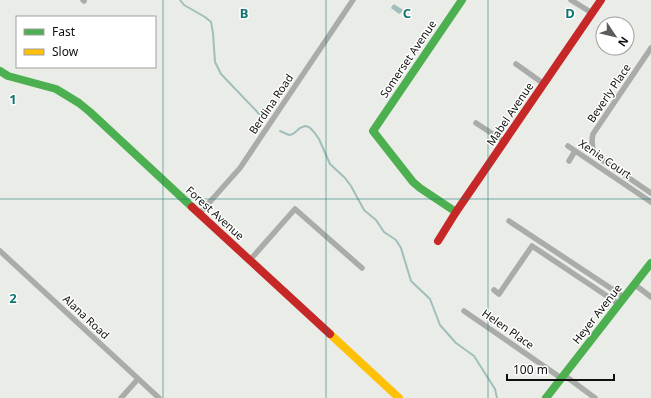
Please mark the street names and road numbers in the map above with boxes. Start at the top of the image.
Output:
street label: Somerset Avenue [376,17,439,100]
street label: Beverly Place [583,60,634,125]
street label: Berdina Road [245,71,296,137]
street label: Mabel Avenue [483,79,536,148]
street label: Xenie Court [576,136,634,182]
street label: Forest Avenue [183,182,248,243]
street label: Heyer Avenue [569,281,625,347]
street label: Alana Road [60,291,113,342]
street label: Helen Place [479,305,537,352]

